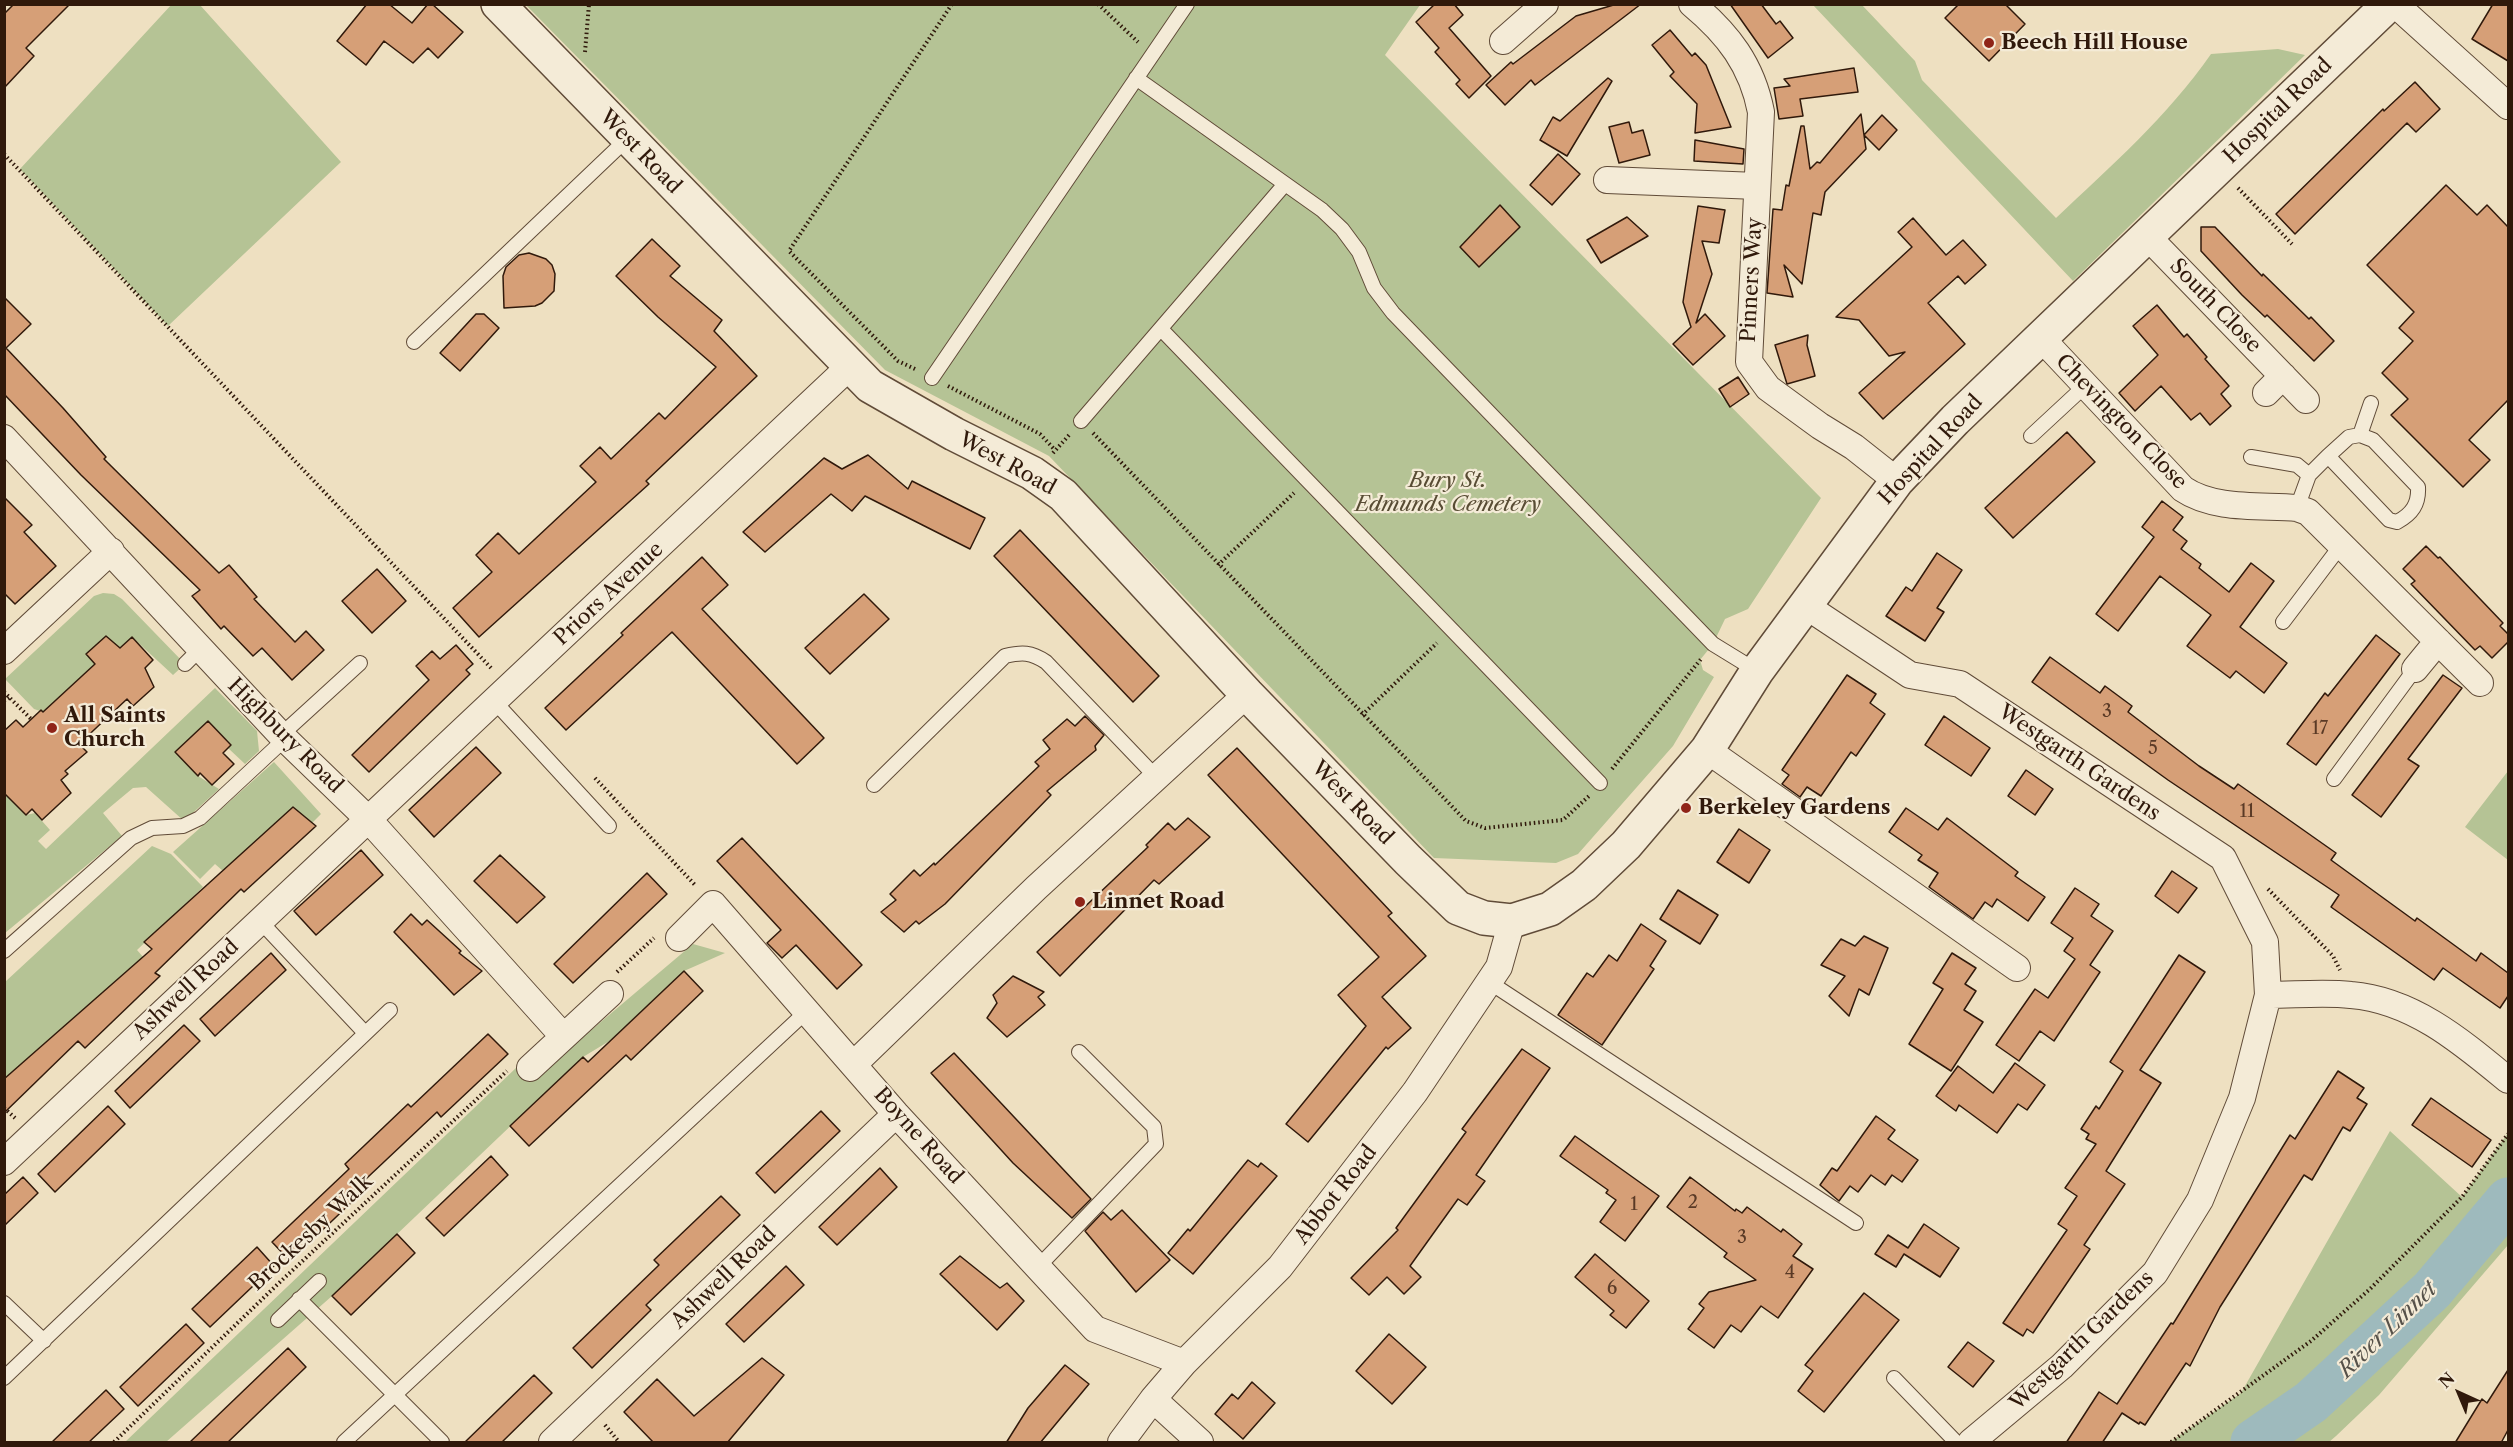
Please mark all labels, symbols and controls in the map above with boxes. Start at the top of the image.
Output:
place label: Beech Hill House [2001,30,2188,56]
marker: Beech Hill House [1982,36,1996,50]
street label: Hospital Road [2218,53,2338,169]
street label: West Road [594,105,686,199]
street label: Pinners Way [1736,217,1768,343]
street label: South Close [2164,254,2266,358]
street label: Chevington Close [2050,349,2192,495]
street label: Hospital Road [1874,390,1988,510]
street label: West Road [954,427,1060,501]
park label: Bury St. Edmunds Cemetery [1355,468,1541,518]
street label: Priors Avenue [549,537,669,651]
street label: Highbury Road [222,673,348,799]
street label: Westgarth Gardens [1993,699,2165,827]
house number: 3 [2102,701,2112,723]
place label: All Saints Church [64,703,166,753]
house number: 17 [2312,718,2328,740]
marker: All Saints Church [45,721,59,735]
house number: 5 [2148,738,2158,760]
street label: West Road [1306,756,1398,850]
place label: Berkeley Gardens [1698,795,1891,821]
marker: Berkeley Gardens [1679,801,1693,815]
house number: 11 [2239,801,2255,823]
place label: Linnet Road [1092,889,1225,915]
marker: Linnet Road [1073,895,1087,909]
street label: Ashwell Road [128,934,244,1046]
street label: Boyne Road [868,1083,968,1189]
street label: Abbot Road [1290,1140,1382,1250]
street label: Brockesby Walk [244,1169,378,1297]
house number: 2 [1688,1192,1698,1214]
house number: 1 [1630,1194,1638,1216]
street label: Ashwell Road [666,1222,782,1334]
house number: 3 [1737,1227,1747,1249]
house number: 4 [1785,1262,1795,1284]
street label: Westgarth Gardens [2005,1266,2159,1416]
water label: River Linnet [2333,1276,2443,1384]
house number: 6 [1607,1278,1617,1300]
north arrow [2429,1363,2489,1423]
text: N [2435,1368,2458,1392]

